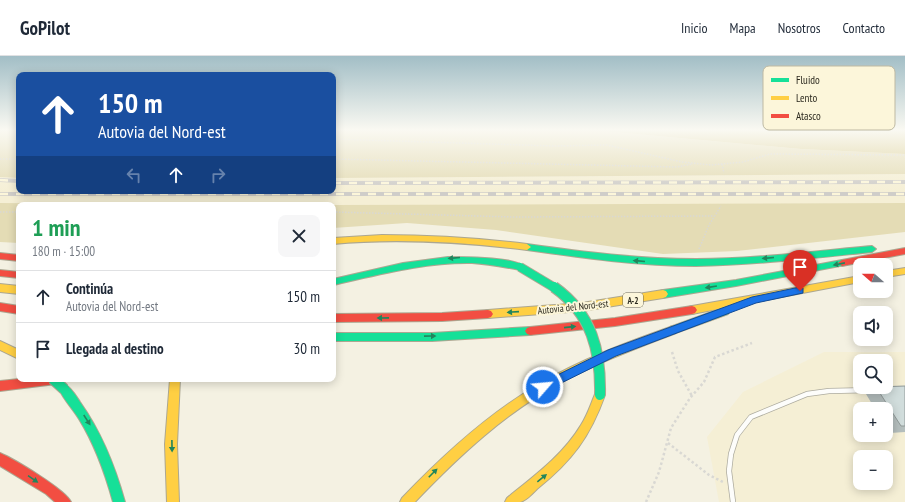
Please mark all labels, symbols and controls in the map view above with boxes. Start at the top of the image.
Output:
text: GoPilot [20,16,70,40]
text: Inicio [681,19,708,37]
text: Mapa [730,19,756,37]
text: Nosotros [778,19,821,37]
text: Contacto [843,19,885,37]
legend [763,66,895,130]
text: Fluido [796,73,820,87]
text: 150 m [98,84,162,121]
icon: ahead [32,88,84,140]
text: Lento [796,91,817,105]
text: Atasco [796,109,821,123]
text: Autovia del Nord-est [98,120,226,143]
icon: left [123,164,145,186]
icon: ahead [165,164,187,186]
icon: right [207,164,229,186]
text: 1 min [32,212,80,243]
button: close [278,215,320,257]
text: 180 m · 15:00 [32,243,95,260]
pin [783,250,817,291]
one-way arrow [448,255,460,262]
one-way arrow [762,255,774,262]
icon: arrive [789,256,811,278]
one-way arrow [633,258,645,264]
north arrow [853,258,893,298]
map controls [853,258,893,490]
one-way arrow [833,261,845,267]
text: Continúa [66,279,113,298]
one-way arrow [705,284,717,290]
icon: ahead [32,286,54,308]
text: 150 m [287,287,320,306]
road number: A-2 [623,293,643,307]
street label: Autovia del Nord-est [537,297,609,317]
text: Autovia del Nord-est [66,298,158,315]
button: sound [853,306,893,346]
one-way arrow [507,309,519,316]
one-way arrow [376,315,389,321]
one-way arrow [564,324,576,330]
one-way arrow [424,333,437,339]
icon: arrive [32,338,54,360]
text: Llegada al destino [66,339,164,358]
text: 30 m [294,339,320,358]
button: search [853,354,893,394]
position arrow [522,366,564,408]
button: + [853,402,893,442]
one-way arrow [84,414,91,426]
one-way arrow [168,440,175,452]
button: − [853,450,893,490]
one-way arrow [428,468,438,478]
one-way arrow [536,473,547,482]
one-way arrow [28,475,39,483]

